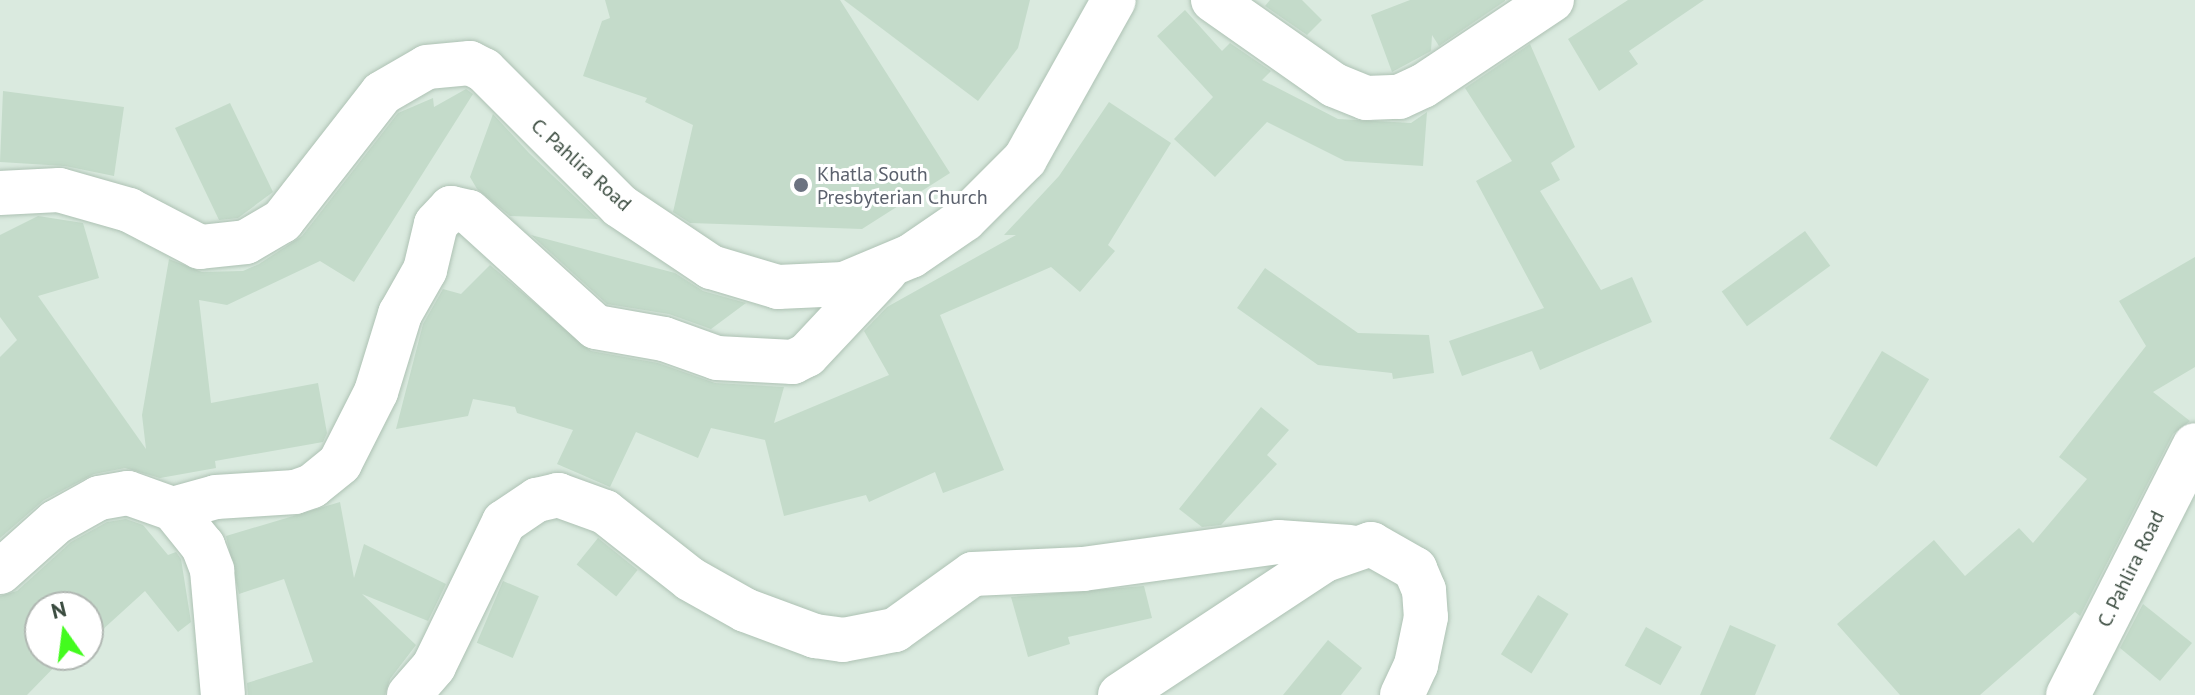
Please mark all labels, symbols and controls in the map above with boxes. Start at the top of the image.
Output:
street label: C. Pahlira Road [525,113,637,217]
place label: Khatla South Presbyterian Church [817,162,988,209]
marker: Khatla South Presbyterian Church [792,176,810,194]
street label: C. Pahlira Road [2092,506,2170,632]
north arrow [24,591,104,671]
text: N [48,594,69,625]

